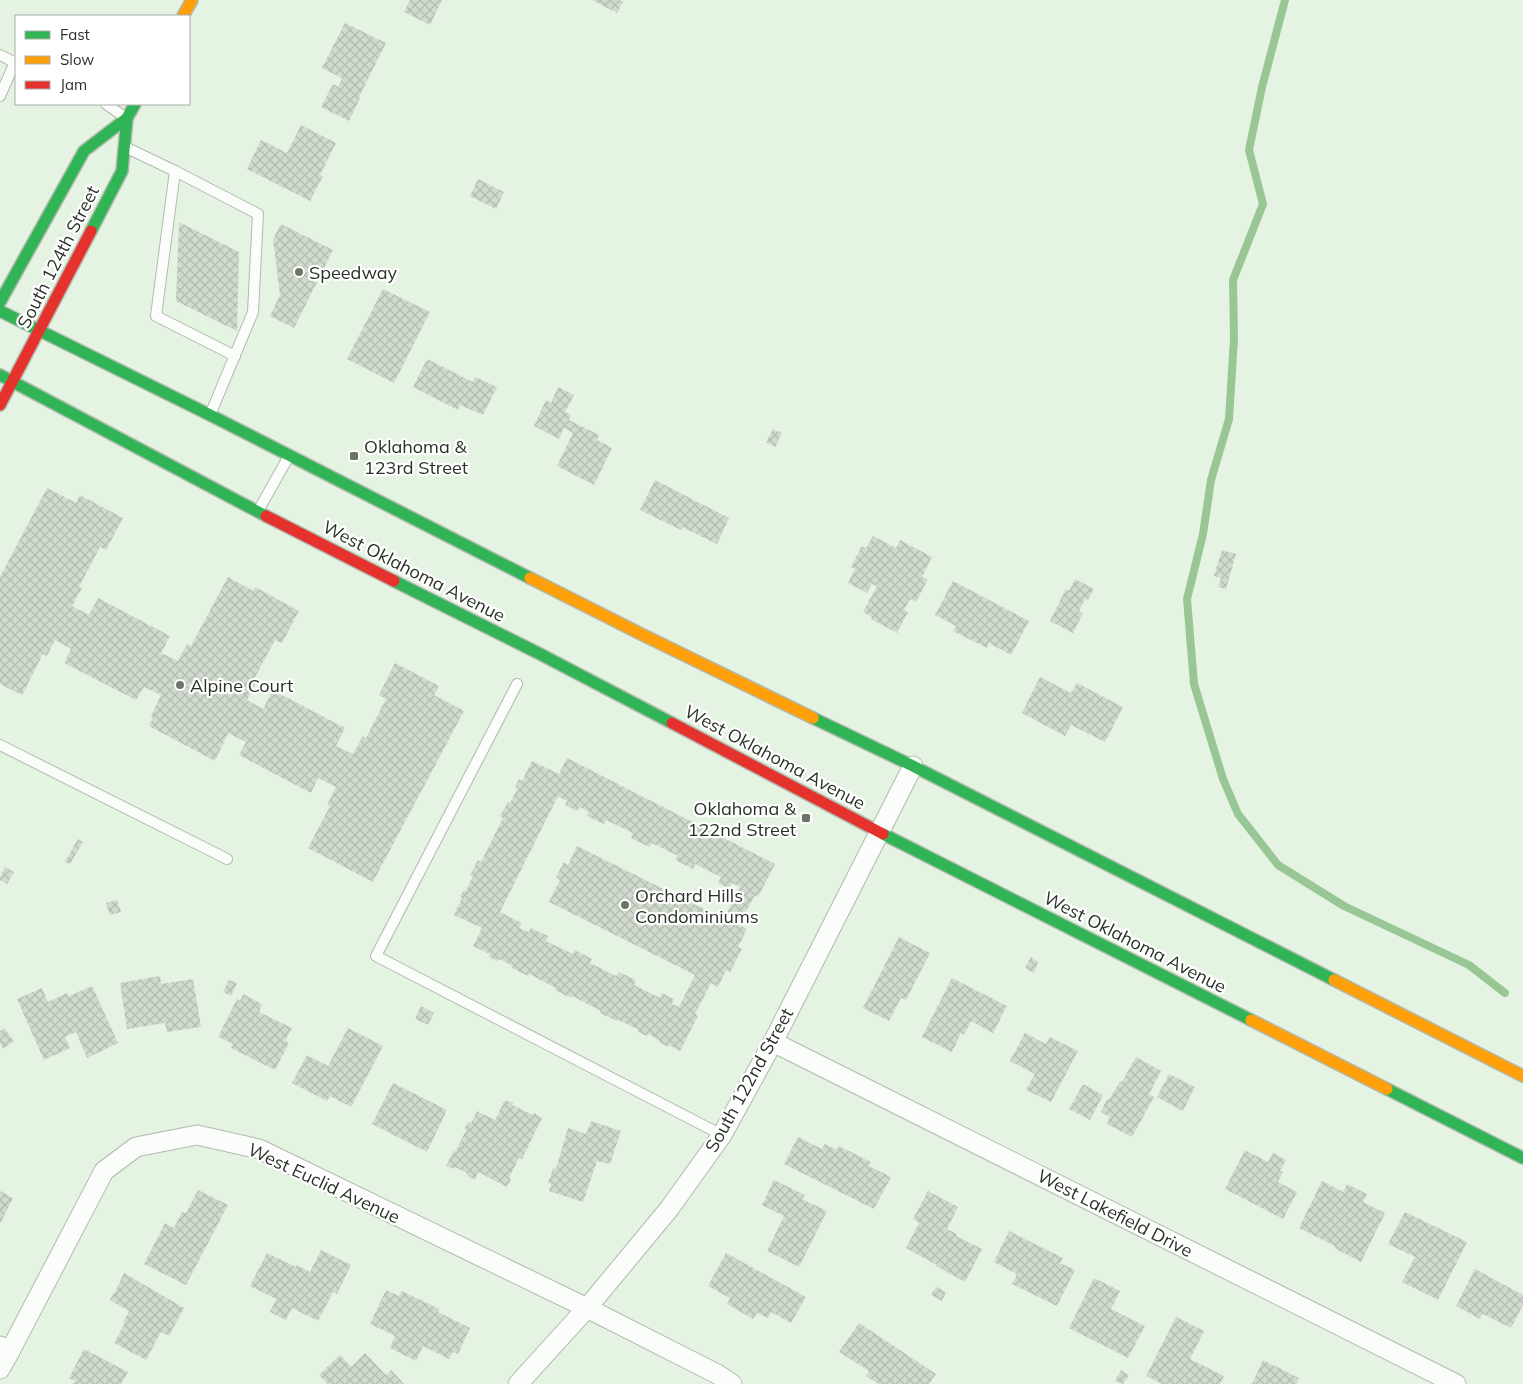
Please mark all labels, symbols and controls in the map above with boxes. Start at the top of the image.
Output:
legend [15,15,190,105]
text: Fast [60,25,90,44]
text: Slow [60,50,94,69]
text: Jam [60,75,87,94]
street label: South 124th Street [12,182,104,332]
place label: Speedway [309,261,398,284]
marker: Speedway [293,266,305,278]
place label: Oklahoma & 123rd Street [364,435,468,479]
marker: Oklahoma & 123rd Street [348,450,360,462]
street label: West Oklahoma Avenue [319,515,509,627]
place label: Alpine Court [190,674,293,697]
marker: Alpine Court [174,679,186,691]
street label: West Oklahoma Avenue [681,700,869,814]
place label: Oklahoma & 122nd Street [688,797,797,841]
marker: Oklahoma & 122nd Street [800,812,812,824]
place label: Orchard Hills Condominiums [635,884,759,928]
street label: West Oklahoma Avenue [1040,886,1230,998]
marker: Orchard Hills Condominiums [619,899,631,911]
street label: South 122nd Street [700,1004,798,1156]
street label: West Euclid Avenue [244,1138,404,1228]
street label: West Lakefield Drive [1033,1164,1197,1262]

